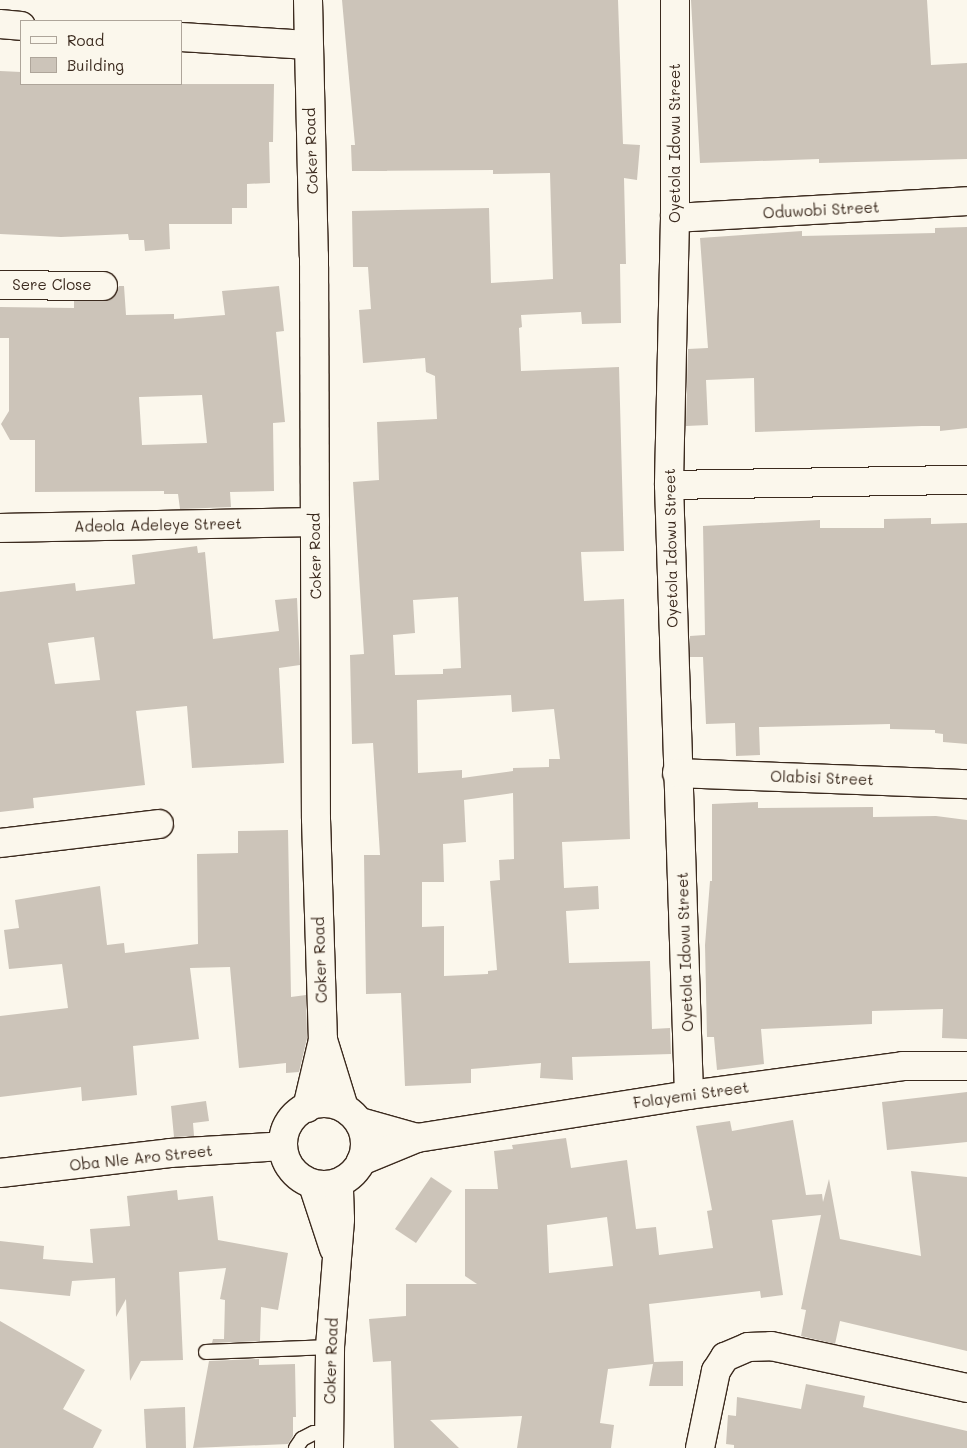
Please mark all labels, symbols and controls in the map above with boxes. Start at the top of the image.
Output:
legend [20,20,182,85]
text: Road [67,30,104,50]
text: Building [67,55,124,75]
street label: Oyetola Idowu Street [666,63,684,223]
street label: Coker Road [300,107,322,195]
street label: Oduwobi Street [762,198,880,222]
street label: Sere Close [12,276,92,294]
street label: Oyetola Idowu Street [661,468,681,628]
street label: Coker Road [305,513,325,599]
street label: Adeola Adeleye Street [74,515,242,535]
street label: Olabisi Street [770,767,874,789]
street label: Oyetola Idowu Street [673,872,697,1032]
street label: Coker Road [309,916,331,1004]
street label: Folayemi Street [632,1078,750,1112]
street label: Oba Nle Aro Street [69,1142,213,1174]
street label: Coker Road [320,1317,342,1405]

